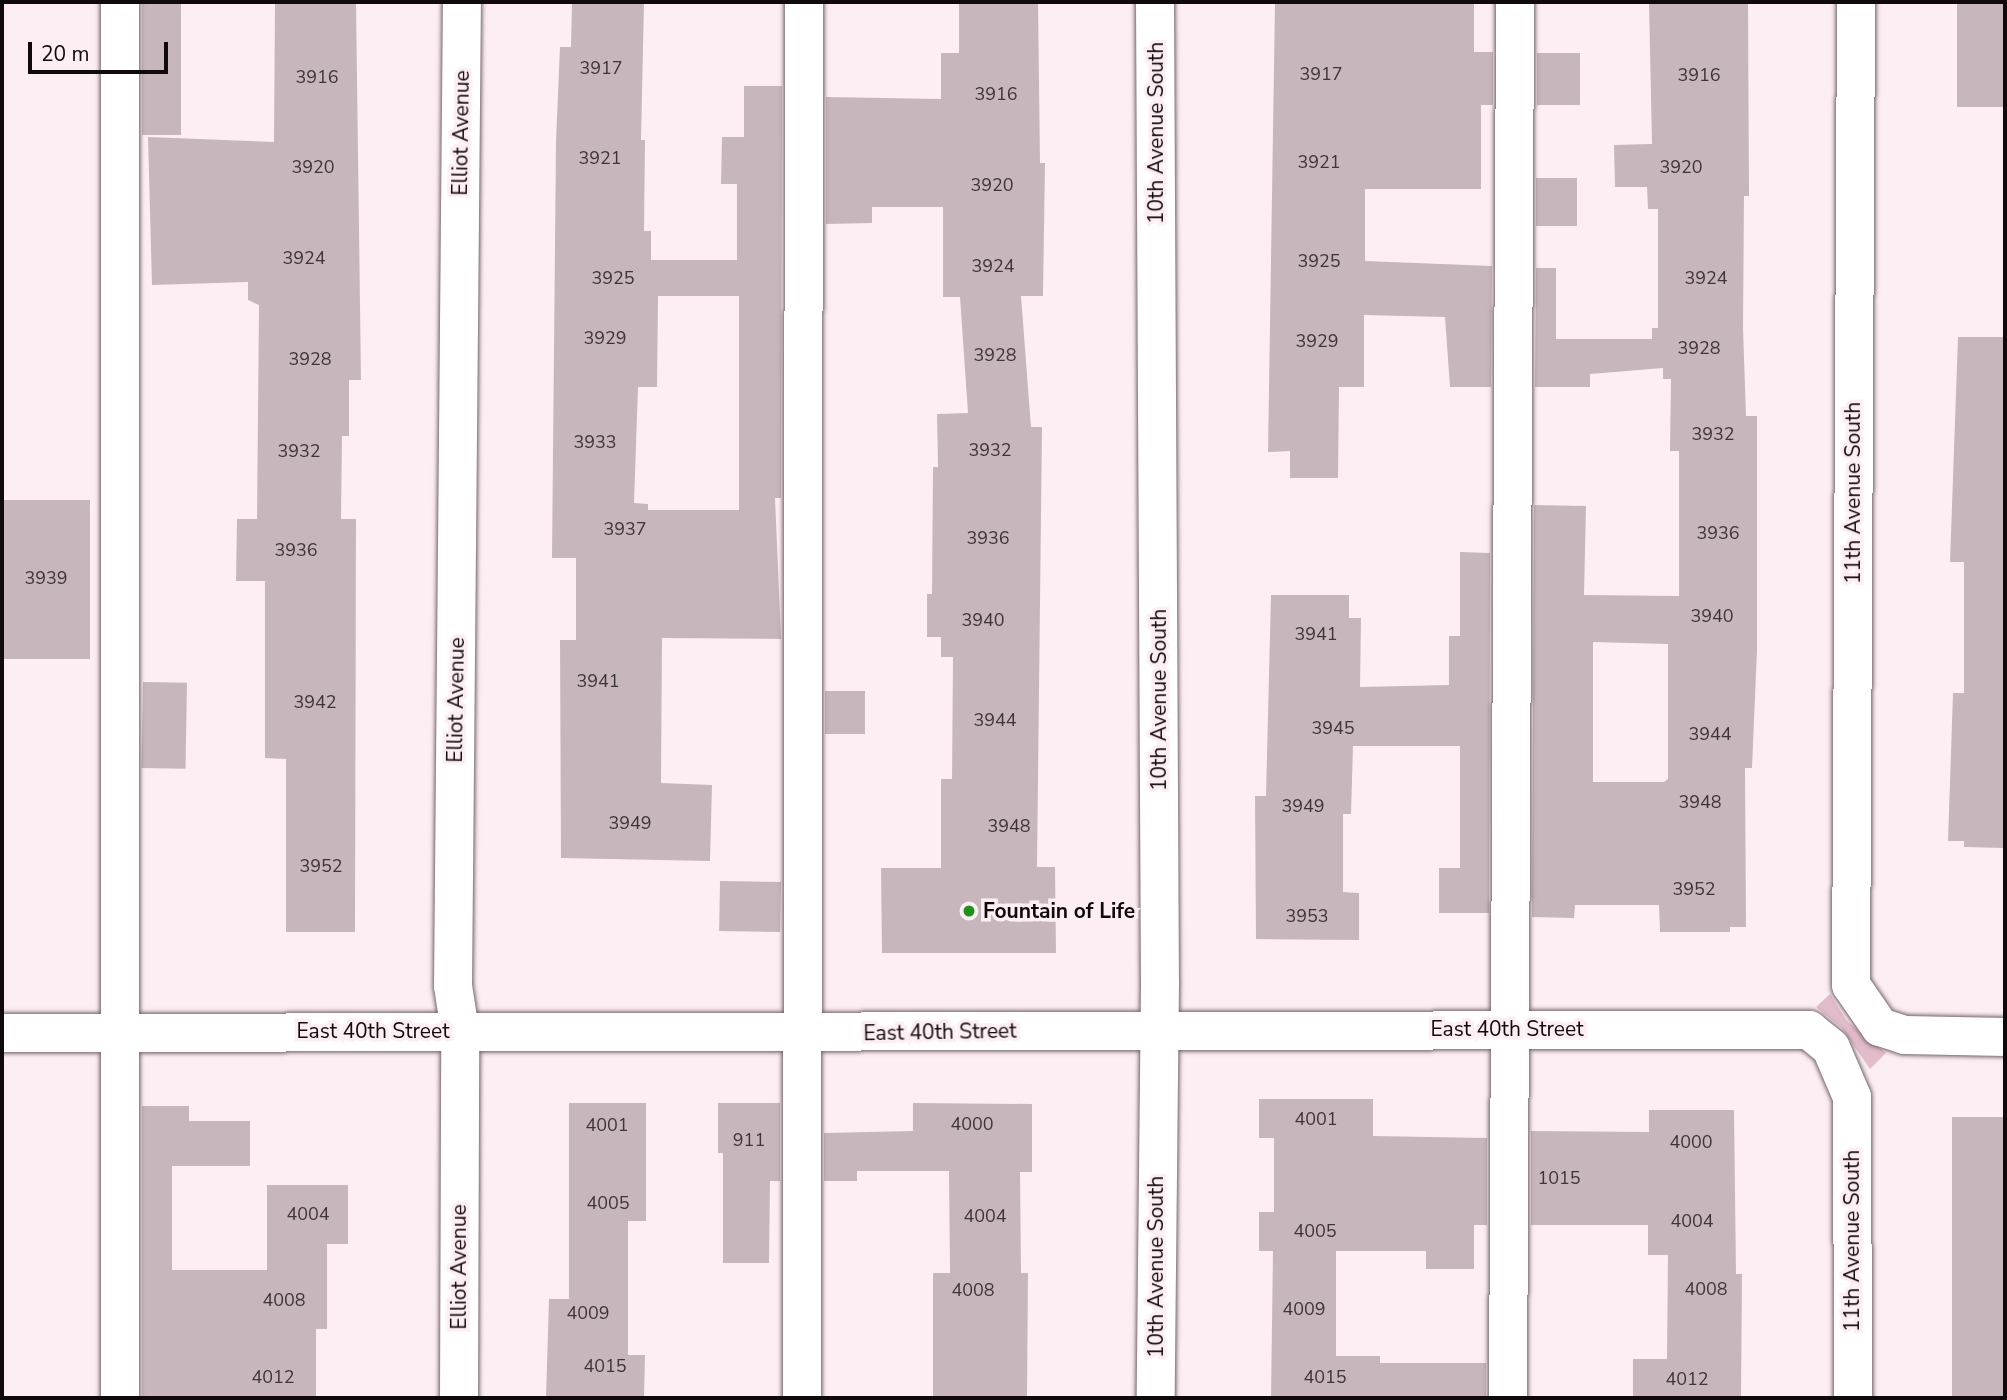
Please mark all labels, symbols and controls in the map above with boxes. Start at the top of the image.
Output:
scale bar [32,28,172,72]
text: 20 m [41,40,90,68]
street label: 10th Avenue South [1143,42,1169,224]
house number: 3917 [579,57,623,79]
house number: 3917 [1299,63,1343,85]
house number: 3916 [1677,64,1721,86]
house number: 3916 [295,66,339,88]
street label: Elliot Avenue [447,70,475,196]
house number: 3916 [974,83,1018,105]
house number: 3921 [578,147,622,169]
house number: 3921 [1297,151,1341,173]
house number: 3920 [291,156,335,178]
house number: 3920 [1659,156,1703,178]
house number: 3920 [970,174,1014,196]
house number: 3924 [282,247,326,269]
house number: 3925 [1297,250,1341,272]
house number: 3924 [971,255,1015,277]
house number: 3925 [591,267,635,289]
house number: 3924 [1684,267,1728,289]
house number: 3929 [583,327,627,349]
house number: 3929 [1295,330,1339,352]
house number: 3928 [1677,337,1721,359]
house number: 3928 [973,344,1017,366]
house number: 3928 [288,348,332,370]
street label: 11th Avenue South [1840,402,1866,584]
house number: 3932 [1691,423,1735,445]
house number: 3933 [573,431,617,453]
house number: 3932 [968,439,1012,461]
house number: 3932 [277,440,321,462]
house number: 3937 [603,518,647,540]
house number: 3936 [1696,522,1740,544]
house number: 3936 [966,527,1010,549]
house number: 3936 [274,539,318,561]
house number: 3939 [24,567,68,589]
house number: 3940 [1690,605,1734,627]
house number: 3940 [961,609,1005,631]
street label: 10th Avenue South [1146,609,1172,791]
house number: 3941 [1294,623,1338,645]
street label: Elliot Avenue [442,637,470,763]
house number: 3941 [576,670,620,692]
house number: 3942 [293,691,337,713]
house number: 3944 [973,709,1017,731]
house number: 3945 [1311,717,1355,739]
house number: 3944 [1688,723,1732,745]
house number: 3948 [1678,791,1722,813]
house number: 3949 [1281,795,1325,817]
house number: 3949 [608,812,652,834]
house number: 3948 [987,815,1031,837]
house number: 3952 [299,855,343,877]
house number: 3952 [1672,878,1716,900]
place label: Fountain of Life [983,898,1135,924]
marker: Fountain of Life [961,903,977,919]
house number: 3953 [1285,905,1329,927]
street label: East 40th Street [1430,1016,1584,1042]
street label: East 40th Street [296,1018,450,1044]
street label: East 40th Street [863,1018,1017,1046]
house number: 4001 [1294,1108,1338,1130]
house number: 4000 [950,1113,994,1135]
house number: 4001 [585,1114,629,1136]
house number: 911 [733,1129,765,1151]
house number: 4000 [1669,1131,1713,1153]
street label: 11th Avenue South [1839,1150,1865,1332]
house number: 1015 [1537,1167,1581,1189]
street label: 10th Avenue South [1143,1176,1169,1358]
house number: 4005 [586,1192,630,1214]
house number: 4004 [286,1203,330,1225]
street label: Elliot Avenue [446,1204,472,1330]
house number: 4004 [963,1205,1007,1227]
house number: 4004 [1670,1210,1714,1232]
house number: 4005 [1293,1220,1337,1242]
house number: 4008 [1684,1278,1728,1300]
house number: 4008 [951,1279,995,1301]
house number: 4008 [262,1289,306,1311]
house number: 4009 [1282,1298,1326,1320]
house number: 4009 [566,1302,610,1324]
house number: 4015 [583,1355,627,1377]
house number: 4012 [251,1366,295,1388]
house number: 4015 [1303,1366,1347,1388]
house number: 4012 [1665,1368,1709,1390]

